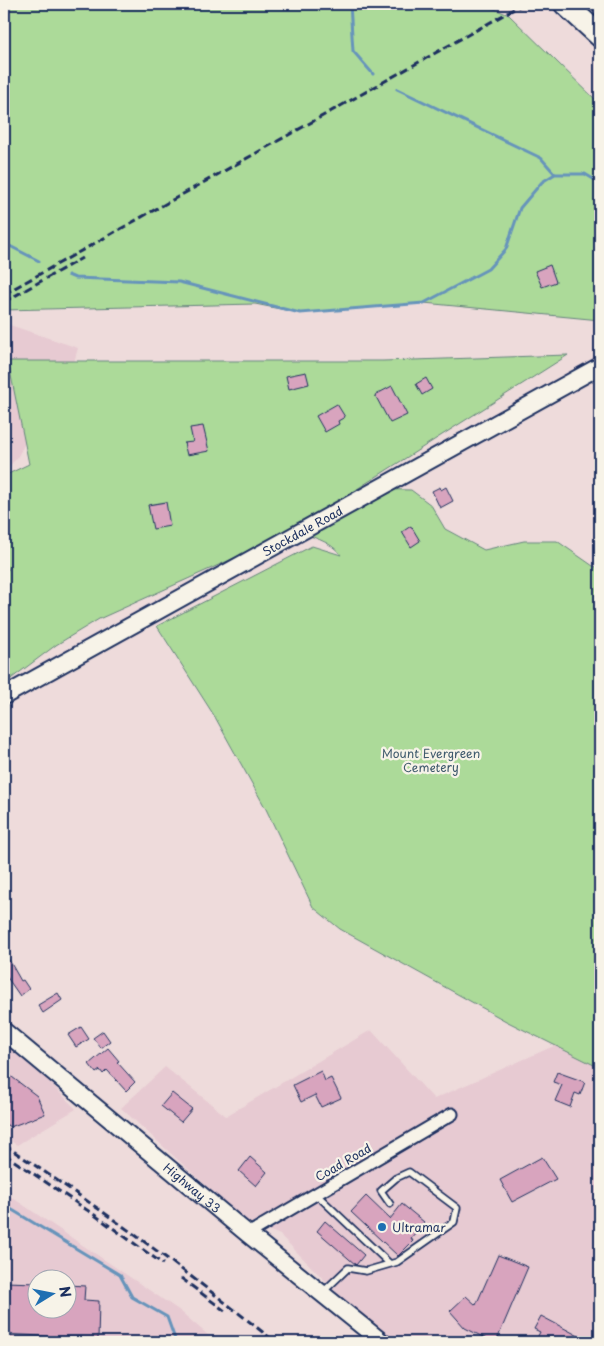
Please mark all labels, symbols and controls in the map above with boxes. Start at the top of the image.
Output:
street label: Stockdale Road [259,501,346,560]
park label: Mount Evergreen Cemetery [382,744,480,776]
street label: Coad Road [312,1139,374,1185]
street label: Highway 33 [160,1158,225,1217]
place label: Ultramar [392,1218,446,1236]
marker: Ultramar [376,1221,388,1233]
north arrow [28,1268,78,1318]
text: N [54,1284,77,1299]

